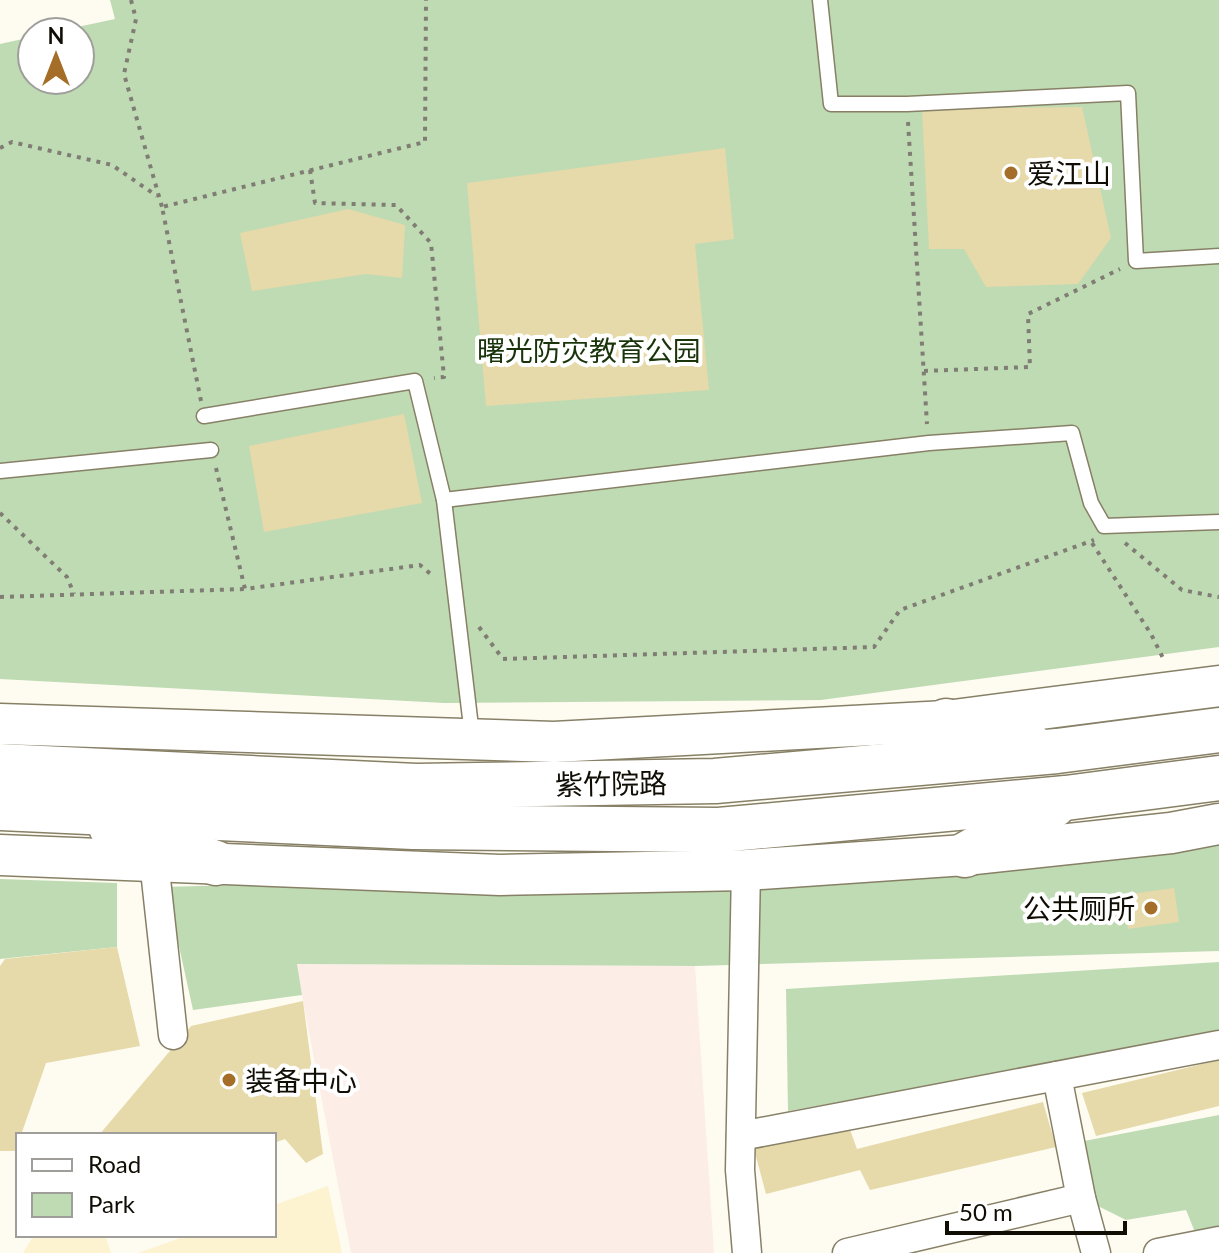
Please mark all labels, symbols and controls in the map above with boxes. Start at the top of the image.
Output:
north arrow [16,16,96,96]
text: N [48,22,64,49]
place label: 爱江山 [1027,156,1111,190]
marker: 爱江山 [1002,164,1020,182]
park label: 曙光防灾教育公园 [477,333,701,367]
street label: 紫竹院路 [555,765,667,801]
place label: 公共厕所 [1023,891,1135,925]
marker: 公共厕所 [1142,899,1160,917]
place label: 装备中心 [245,1063,357,1097]
marker: 装备中心 [220,1071,238,1089]
legend [16,1133,276,1237]
text: Road [88,1149,141,1178]
scale bar [947,1185,1125,1235]
text: Park [88,1189,136,1218]
text: 50 m [959,1197,1013,1226]

